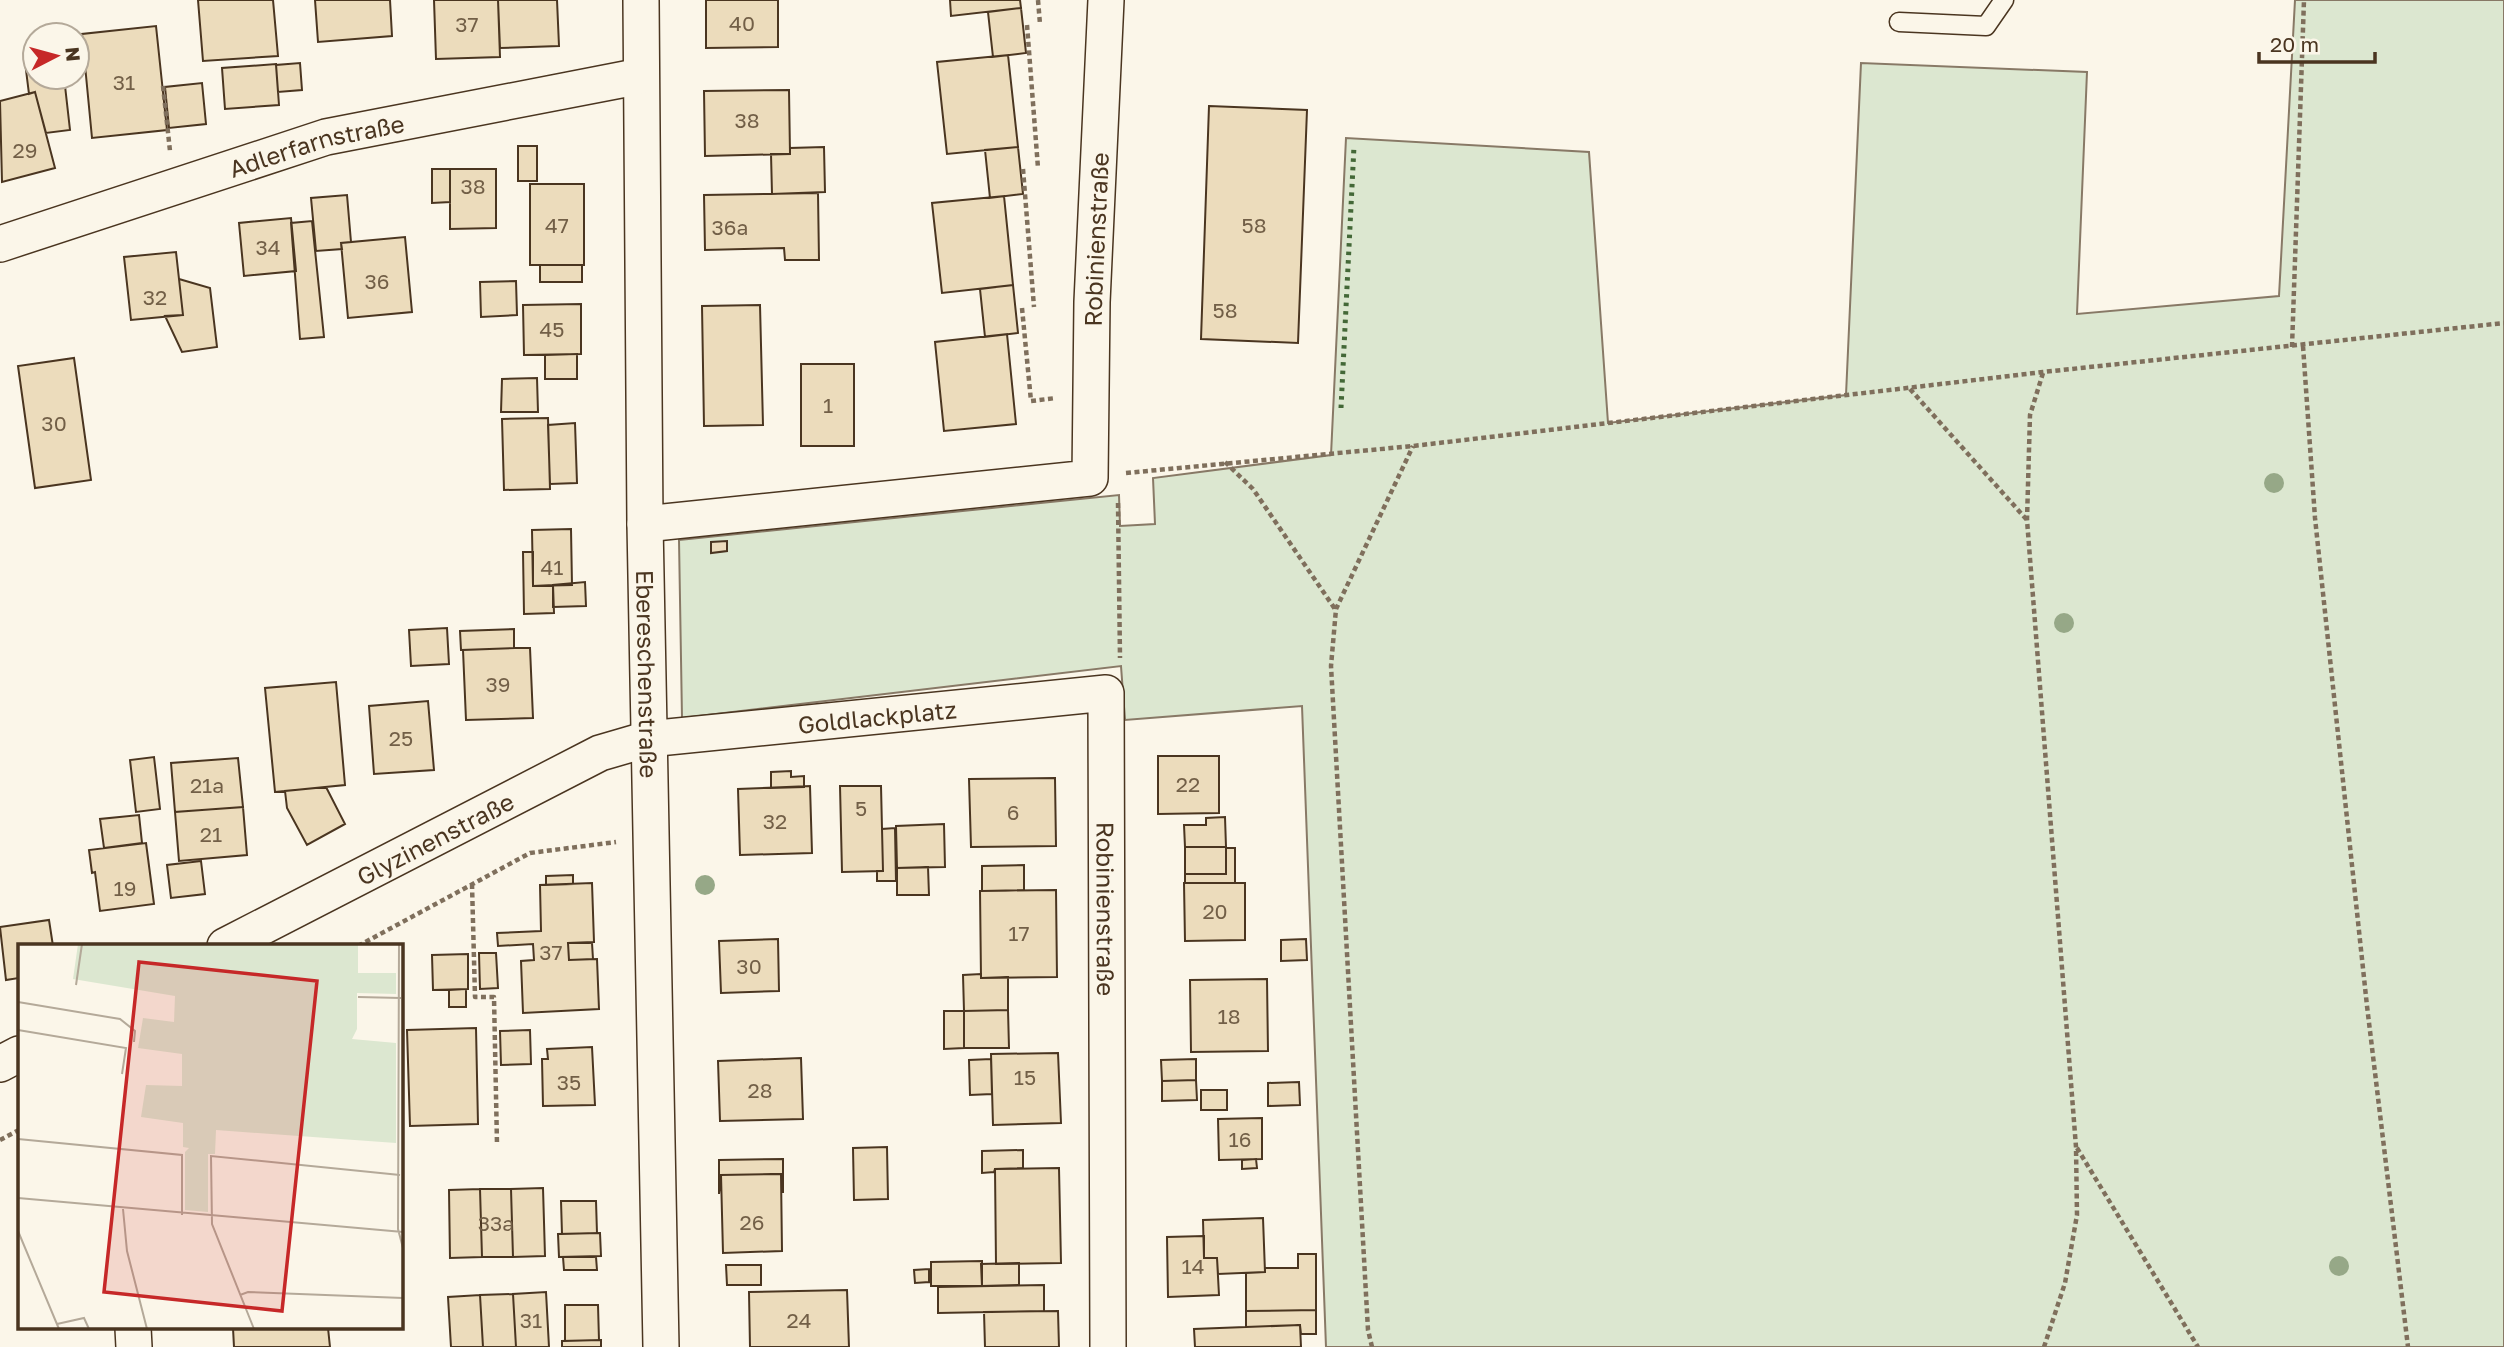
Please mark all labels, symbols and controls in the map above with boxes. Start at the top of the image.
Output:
house number: 40 [729,10,755,36]
house number: 37 [455,11,479,37]
north arrow [21,21,91,91]
scale bar [2259,21,2374,65]
text: 20 m [2270,31,2319,57]
text: N [61,46,86,63]
house number: 31 [113,69,135,95]
house number: 38 [734,107,760,133]
street label: Adlerfarnstraße [225,108,407,182]
house number: 29 [13,137,37,163]
street label: Robinienstraße [1077,152,1113,327]
house number: 38 [460,173,486,199]
house number: 47 [545,212,569,238]
house number: 58 [1242,212,1267,238]
house number: 36a [712,214,748,240]
house number: 34 [255,234,281,260]
house number: 36 [365,268,390,294]
house number: 32 [143,284,167,310]
house number: 58 [1213,297,1238,323]
house number: 45 [540,316,565,342]
house number: 1 [823,392,833,418]
house number: 30 [41,410,67,436]
house number: 41 [541,554,564,580]
street label: Ebereschenstraße [631,569,664,778]
house number: 39 [486,671,511,697]
street label: Goldlackplatz [796,694,958,738]
house number: 25 [389,725,413,751]
house number: 22 [1176,771,1200,797]
house number: 21a [190,772,224,798]
street label: Glyzinenstraße [351,786,518,890]
house number: 5 [855,795,867,821]
house number: 6 [1007,799,1019,825]
house number: 32 [763,808,787,834]
house number: 21 [200,821,222,847]
street label: Robinienstraße [1092,822,1121,996]
house number: 19 [114,875,136,901]
house number: 20 [1202,898,1228,924]
house number: 17 [1008,920,1030,946]
house number: 37 [539,939,563,965]
inset map [18,944,402,1330]
house number: 30 [736,953,762,979]
house number: 18 [1218,1003,1241,1029]
house number: 15 [1014,1064,1036,1090]
house number: 35 [557,1069,581,1095]
house number: 28 [748,1077,773,1103]
house number: 16 [1229,1126,1251,1152]
house number: 26 [740,1209,764,1235]
house number: 33a [478,1210,514,1236]
house number: 14 [1182,1253,1205,1279]
house number: 31 [520,1307,542,1333]
house number: 24 [787,1307,812,1333]

